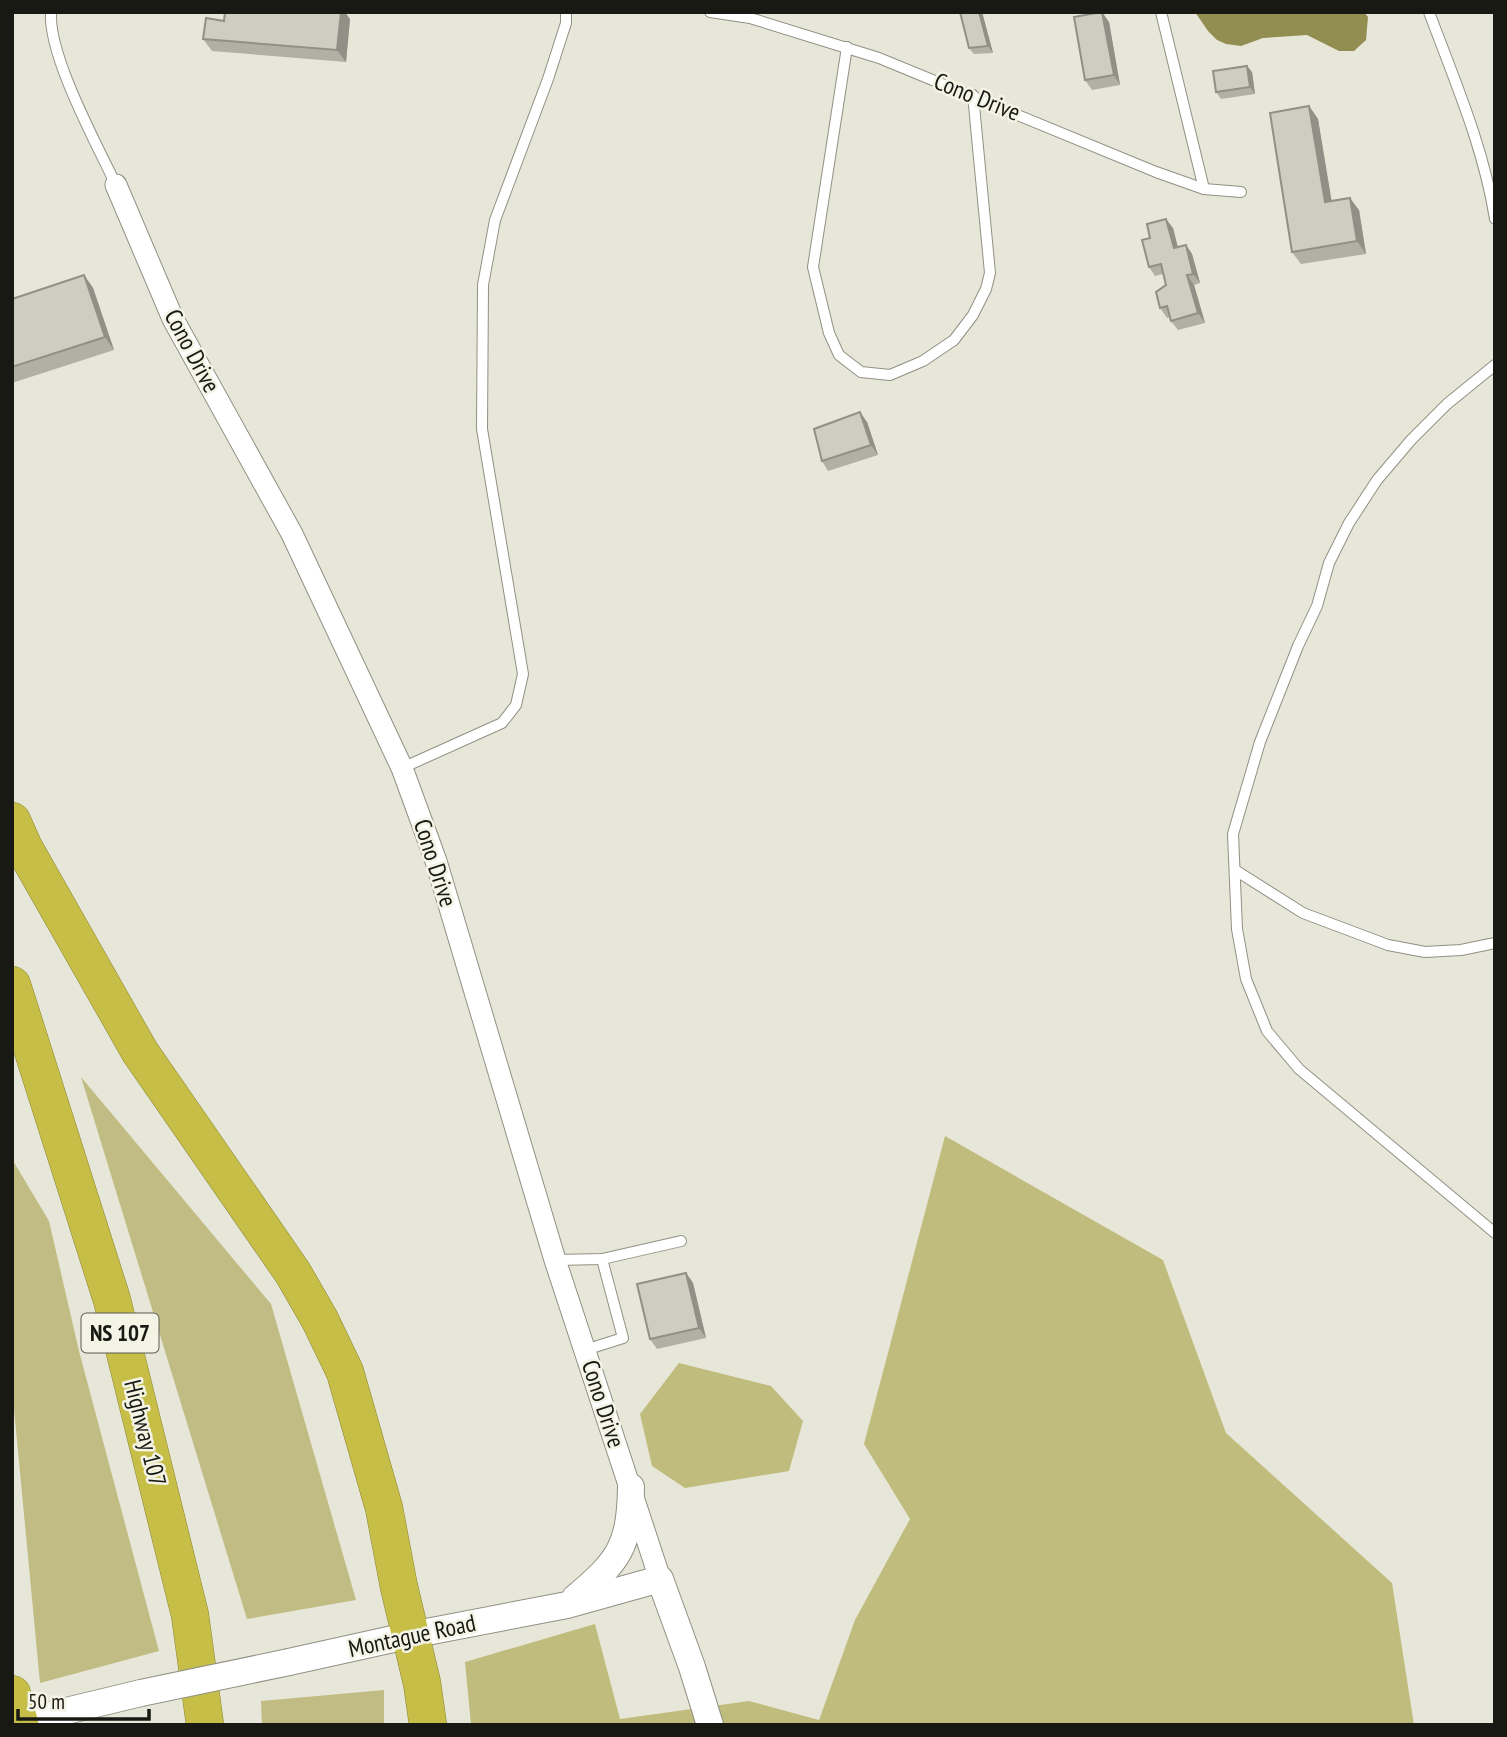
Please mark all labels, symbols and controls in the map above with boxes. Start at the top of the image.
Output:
street label: Cono Drive [930,65,1025,128]
street label: Cono Drive [158,304,227,398]
street label: Cono Drive [407,815,464,911]
road number: NS 107 [82,1314,158,1352]
street label: Cono Drive [575,1356,632,1452]
street label: Highway 107 [117,1376,174,1489]
street label: Montague Road [346,1607,478,1664]
scale bar [18,1678,149,1722]
text: 50 m [28,1688,65,1715]

